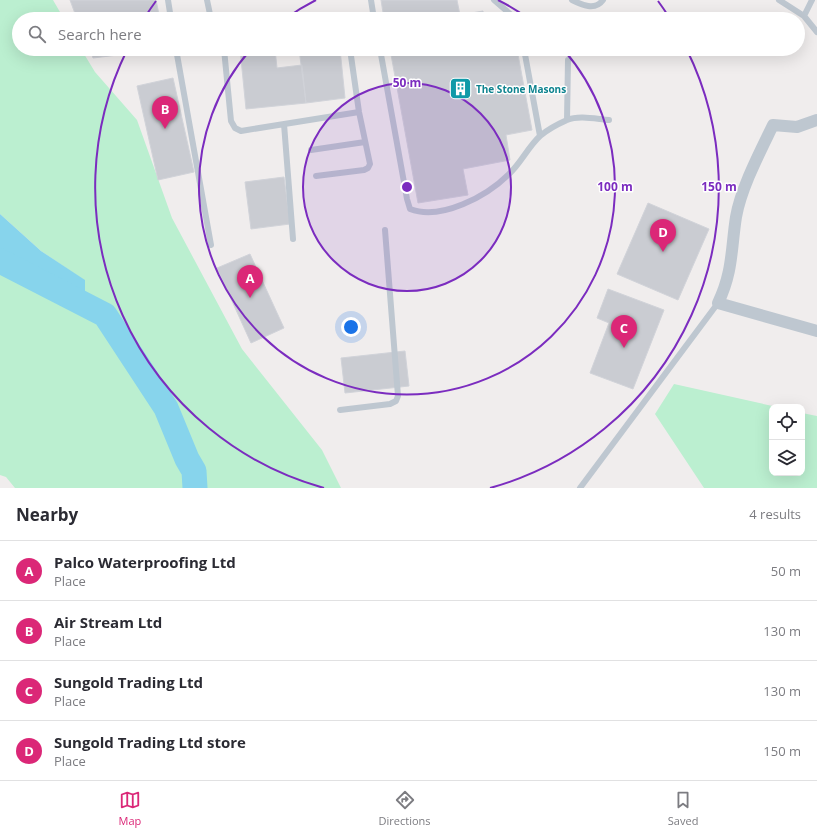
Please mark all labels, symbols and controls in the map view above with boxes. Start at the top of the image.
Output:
search box [12,12,805,56]
icon: search [26,23,48,45]
text: Search here [58,24,142,44]
text: 50 m [393,74,421,91]
building icon: The Stone Masons [448,76,474,102]
place label: The Stone Masons [476,82,566,96]
pin: B [152,96,178,129]
text: 100 m [597,178,633,195]
text: 150 m [701,178,737,195]
centre of rings [400,180,414,194]
pin: D [650,219,676,252]
pin: A [237,265,263,298]
pin: C [611,315,637,348]
your location [341,317,361,337]
map controls [769,404,805,476]
button: locate [769,404,805,440]
button: layers [769,440,805,476]
text: Nearby [16,503,78,526]
text: 4 results [749,505,801,523]
text: Palco Waterproofing Ltd [54,552,236,572]
text: A [25,562,33,580]
text: 50 m [771,562,801,580]
text: Place [54,572,86,590]
text: Air Stream Ltd [54,612,162,632]
text: B [25,622,33,640]
text: 130 m [763,622,801,640]
text: Place [54,632,86,650]
text: Sungold Trading Ltd [54,672,203,692]
text: C [25,682,33,700]
text: 130 m [763,682,801,700]
text: Place [54,692,86,710]
text: Sungold Trading Ltd store [54,732,246,752]
text: D [24,742,34,760]
text: 150 m [763,742,801,760]
text: Place [54,752,86,770]
tab: Map [119,789,141,828]
tab: Directions [379,789,431,828]
tab: Saved [668,789,698,828]

